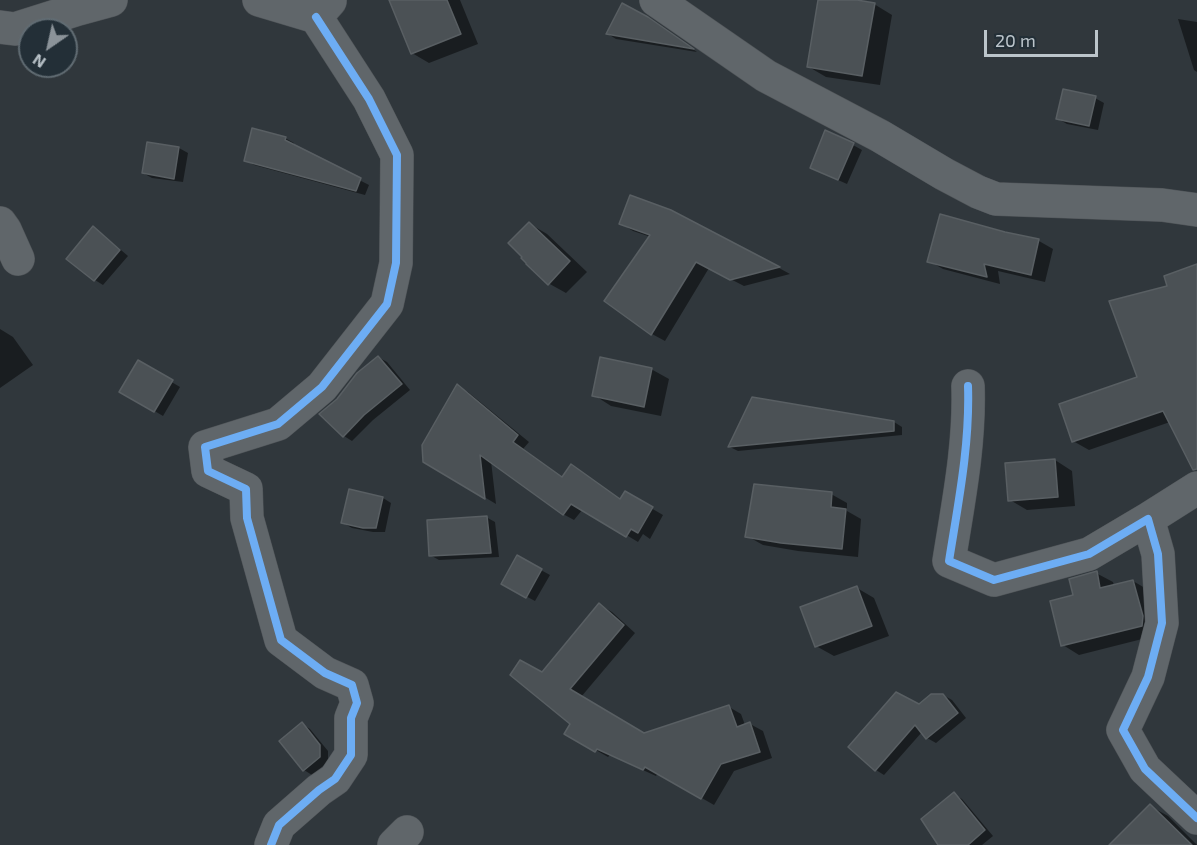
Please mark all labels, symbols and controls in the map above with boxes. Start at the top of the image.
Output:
north arrow [18,18,78,78]
scale bar [987,18,1101,56]
text: 20 m [995,29,1036,51]
text: N [29,51,49,73]

